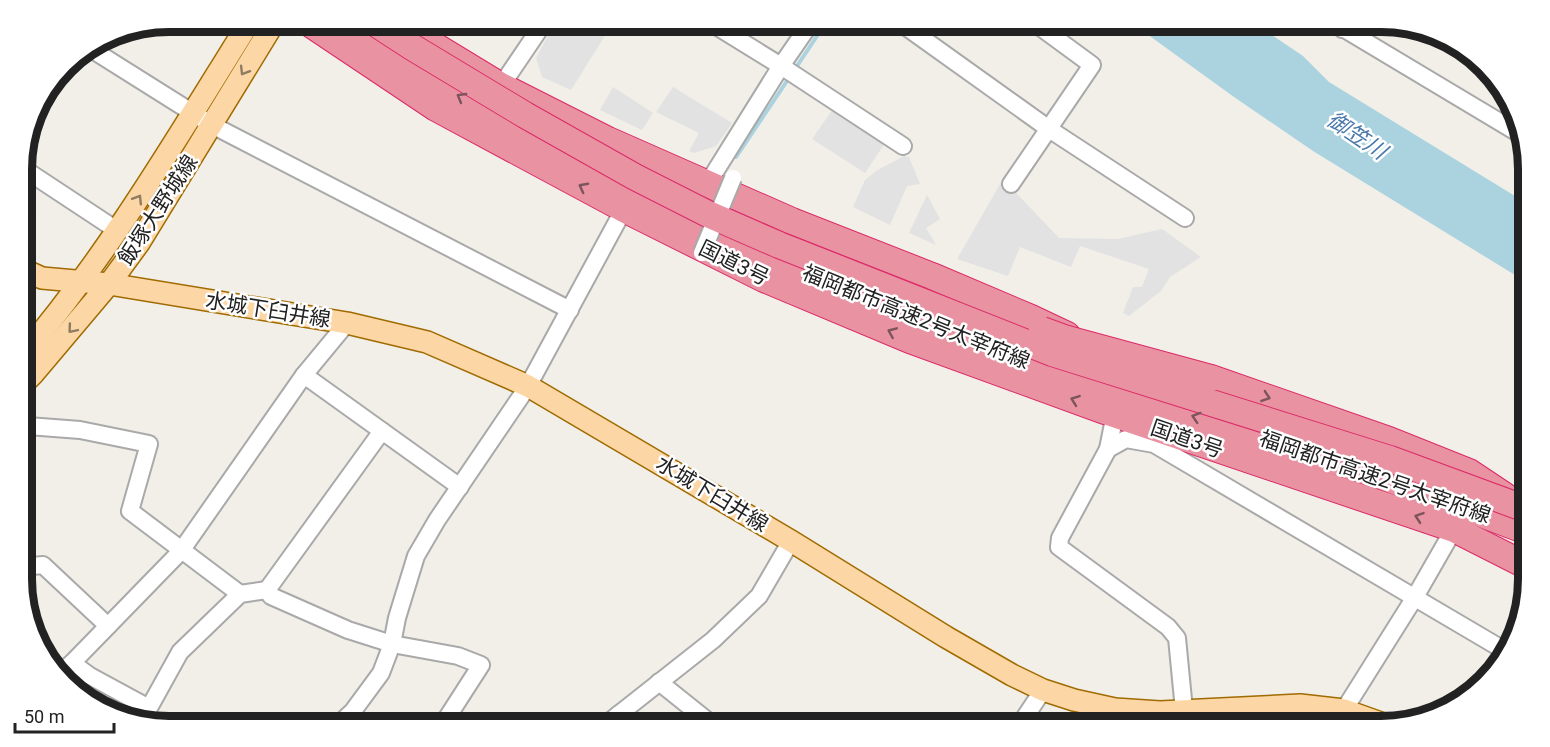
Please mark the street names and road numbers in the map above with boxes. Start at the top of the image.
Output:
street label: 飯塚大野城線 [114,151,202,269]
street label: 国道3号 [695,236,773,290]
street label: 福岡都市高速2号太宰府線 [799,260,1033,374]
street label: 水城下臼井線 [204,288,332,332]
street label: 国道3号 [1148,415,1226,463]
street label: 福岡都市高速2号太宰府線 [1256,426,1494,528]
street label: 水城下臼井線 [652,451,772,537]

